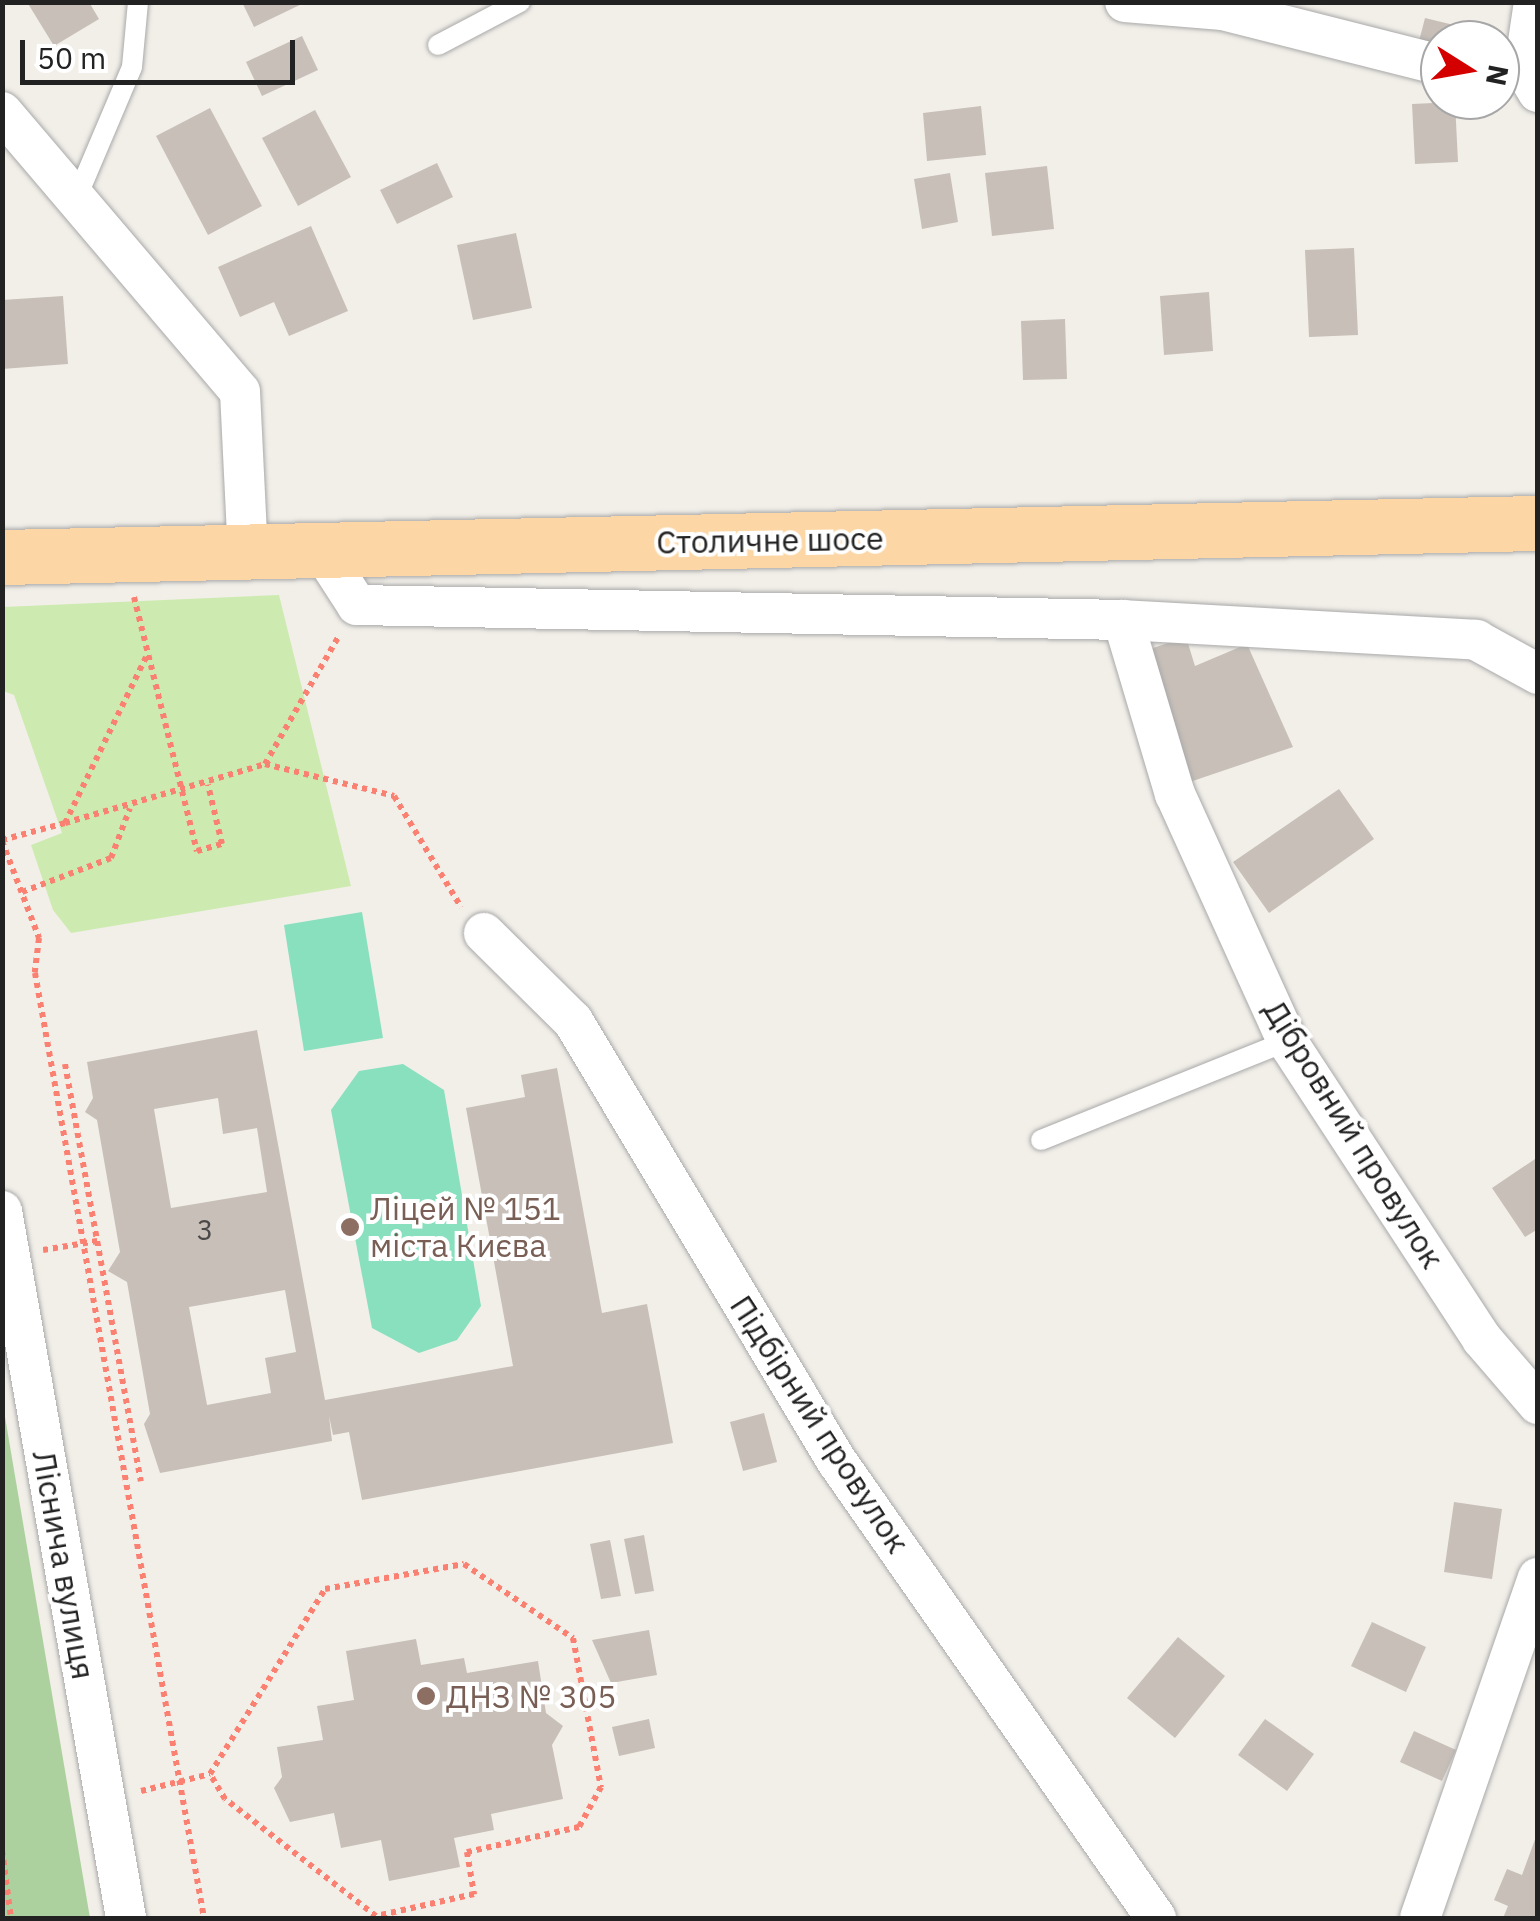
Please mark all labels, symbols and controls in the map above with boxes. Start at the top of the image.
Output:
scale bar [25,20,300,82]
north arrow [1420,20,1520,120]
text: 50 m [37,38,106,77]
text: N [1478,62,1518,89]
street label: Столичне шосе [656,519,884,561]
street label: Дібровний провулок [1256,993,1452,1275]
place label: Ліцей № 151 міста Києва [370,1190,561,1265]
house number: 3 [197,1213,213,1247]
marker: Ліцей № 151 міста Києва [339,1216,361,1238]
street label: Підбірний провулок [722,1288,918,1560]
street label: Ліснича вулиця [25,1448,103,1682]
place label: ДНЗ № 305 [446,1677,616,1715]
marker: ДНЗ № 305 [415,1685,437,1707]

